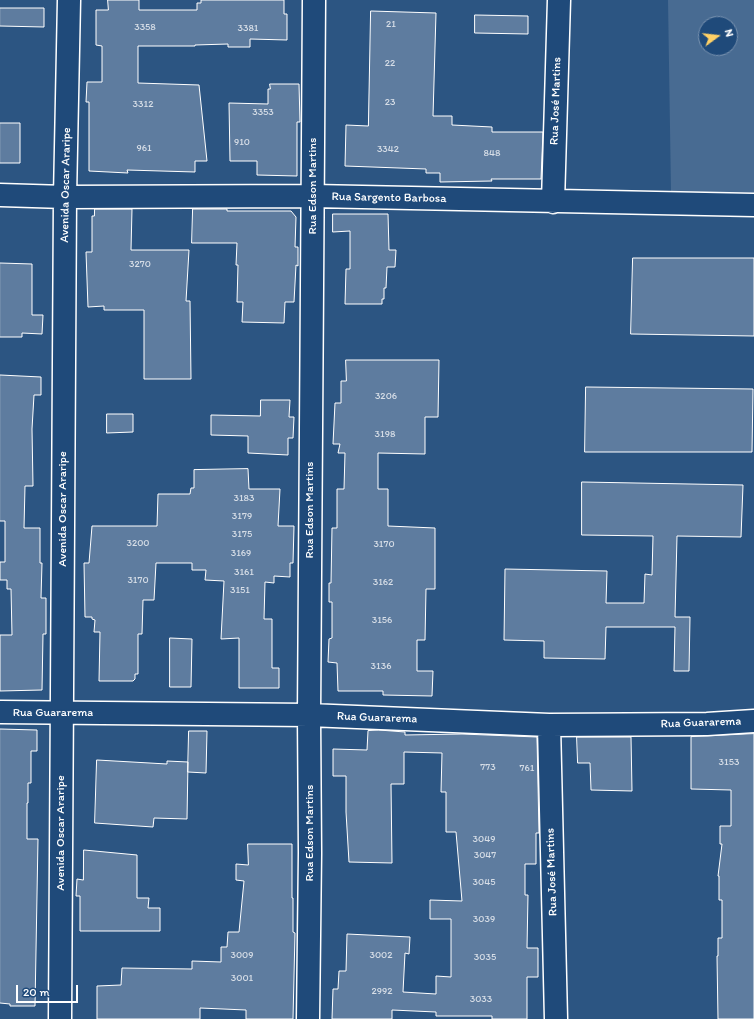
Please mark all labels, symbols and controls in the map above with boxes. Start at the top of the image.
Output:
north arrow [698,16,738,56]
house number: 21 [386,18,396,30]
house number: 3358 [134,21,156,33]
house number: 3381 [237,22,259,34]
text: N [722,28,736,38]
house number: 22 [385,57,395,69]
street label: Rua José Martins [547,57,565,145]
house number: 23 [385,96,395,108]
house number: 3312 [133,98,153,110]
house number: 3353 [252,106,274,118]
street label: Avenida Oscar Araripe [58,127,74,243]
house number: 910 [234,136,250,148]
street label: Rua Edson Martins [306,138,320,234]
house number: 961 [136,142,152,154]
house number: 3342 [377,143,399,155]
house number: 848 [484,147,500,159]
street label: Rua Sargento Barbosa [331,190,447,206]
house number: 3270 [129,258,151,270]
house number: 3206 [375,390,397,402]
house number: 3198 [375,428,395,440]
street label: Avenida Oscar Araripe [56,451,70,567]
street label: Rua Edson Martins [303,462,317,558]
house number: 3183 [233,492,255,504]
house number: 3179 [232,510,252,522]
house number: 3175 [232,528,252,540]
house number: 3200 [126,537,150,549]
house number: 3170 [373,538,395,550]
house number: 3169 [231,547,251,559]
house number: 3161 [234,566,254,578]
house number: 3170 [127,574,149,586]
house number: 3162 [373,576,393,588]
house number: 3151 [230,584,250,596]
house number: 3156 [372,614,392,626]
house number: 3136 [371,660,391,672]
street label: Rua Guararema [13,706,93,720]
street label: Rua Guararema [336,709,418,727]
street label: Rua Guararema [660,714,742,732]
house number: 3153 [719,756,739,768]
house number: 773 [480,761,496,773]
house number: 761 [520,762,534,774]
street label: Avenida Oscar Araripe [54,775,68,891]
street label: Rua Edson Martins [303,785,317,881]
street label: Rua José Martins [543,828,561,916]
house number: 3049 [473,833,495,845]
house number: 3047 [474,849,496,861]
house number: 3045 [473,876,495,888]
house number: 3039 [473,913,495,925]
house number: 3009 [231,949,253,961]
house number: 3002 [369,949,393,961]
house number: 3035 [474,951,496,963]
house number: 3001 [231,972,253,984]
scale bar [18,977,80,1003]
text: 20 m [23,985,50,999]
house number: 2992 [372,985,392,997]
house number: 3033 [470,993,492,1005]

